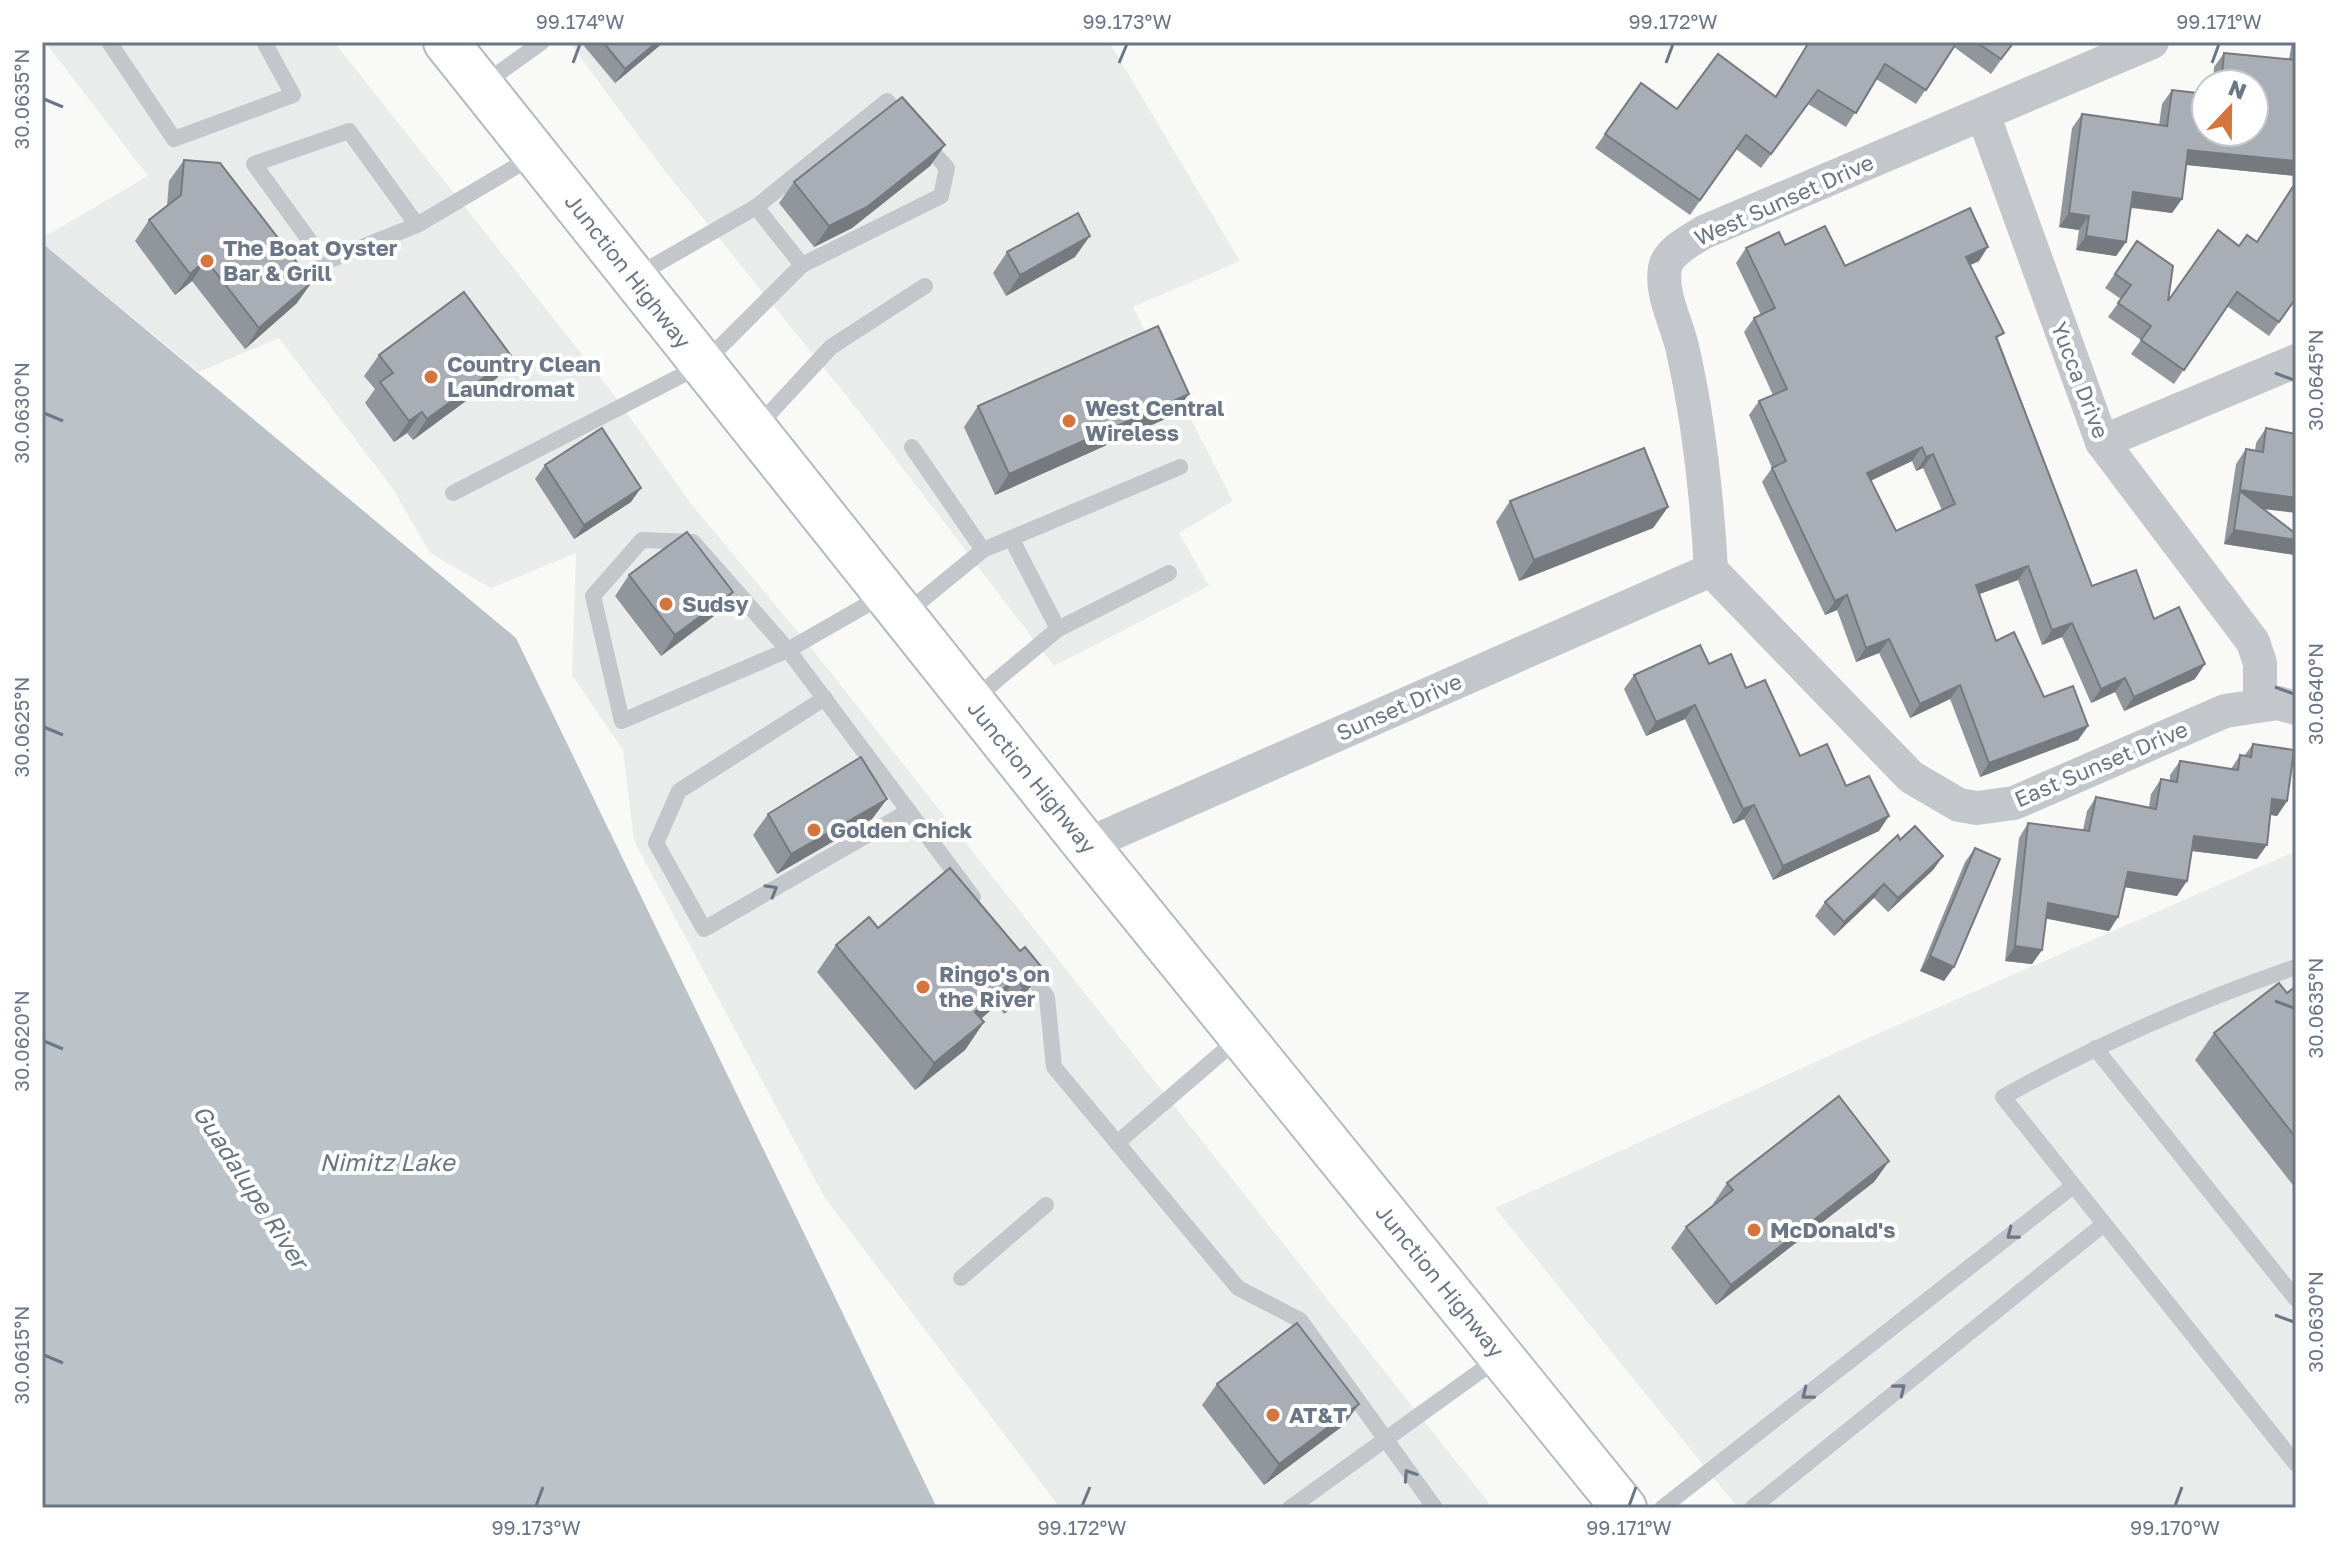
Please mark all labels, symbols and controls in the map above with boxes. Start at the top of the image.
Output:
text: 99.174°W [536,9,624,33]
text: 99.173°W [1082,9,1172,33]
text: 99.172°W [1628,9,1718,33]
text: 99.171°W [2176,9,2262,33]
text: 30.0635°N [9,49,33,149]
north arrow [2190,68,2270,148]
text: N [2225,73,2250,105]
street label: West Sunset Drive [1690,148,1878,251]
street label: Junction Highway [560,188,697,354]
place label: The Boat Oyster Bar & Grill [223,234,398,286]
marker: The Boat Oyster Bar & Grill [198,252,216,270]
street label: Yucca Drive [2046,318,2115,442]
text: 30.0645°N [2303,329,2327,431]
place label: Country Clean Laundromat [447,350,601,402]
text: 30.0630°N [9,362,33,464]
marker: Country Clean Laundromat [422,368,440,386]
place label: West Central Wireless [1085,394,1224,446]
marker: West Central Wireless [1060,412,1078,430]
place label: Sudsy [682,590,749,617]
marker: Sudsy [657,595,675,613]
text: 30.0640°N [2303,643,2327,745]
street label: Sunset Drive [1332,667,1466,746]
text: 30.0625°N [9,677,33,777]
street label: Junction Highway [962,695,1102,859]
street label: East Sunset Drive [2010,715,2192,812]
place label: Golden Chick [830,816,973,843]
marker: Golden Chick [805,821,823,839]
one-way arrow [763,884,778,900]
text: 30.0635°N [2303,958,2327,1058]
place label: Ringo's on the River [939,960,1050,1012]
marker: Ringo's on the River [914,978,932,996]
text: 30.0620°N [9,990,33,1092]
water label: Guadalupe River [188,1099,317,1276]
water label: Nimitz Lake [319,1147,457,1176]
street label: Junction Highway [1370,1199,1510,1363]
place label: McDonald's [1770,1216,1896,1243]
marker: McDonald's [1745,1221,1763,1239]
one-way arrow [2007,1224,2021,1239]
text: 30.0630°N [2303,1271,2327,1373]
text: 30.0615°N [9,1306,33,1404]
one-way arrow [1891,1384,1905,1399]
one-way arrow [1801,1385,1816,1399]
place label: AT&T [1289,1401,1347,1428]
marker: AT&T [1264,1406,1282,1424]
one-way arrow [1404,1469,1419,1484]
text: 99.173°W [491,1515,581,1539]
text: 99.172°W [1037,1515,1127,1539]
text: 99.171°W [1586,1515,1672,1539]
text: 99.170°W [2130,1515,2220,1539]

